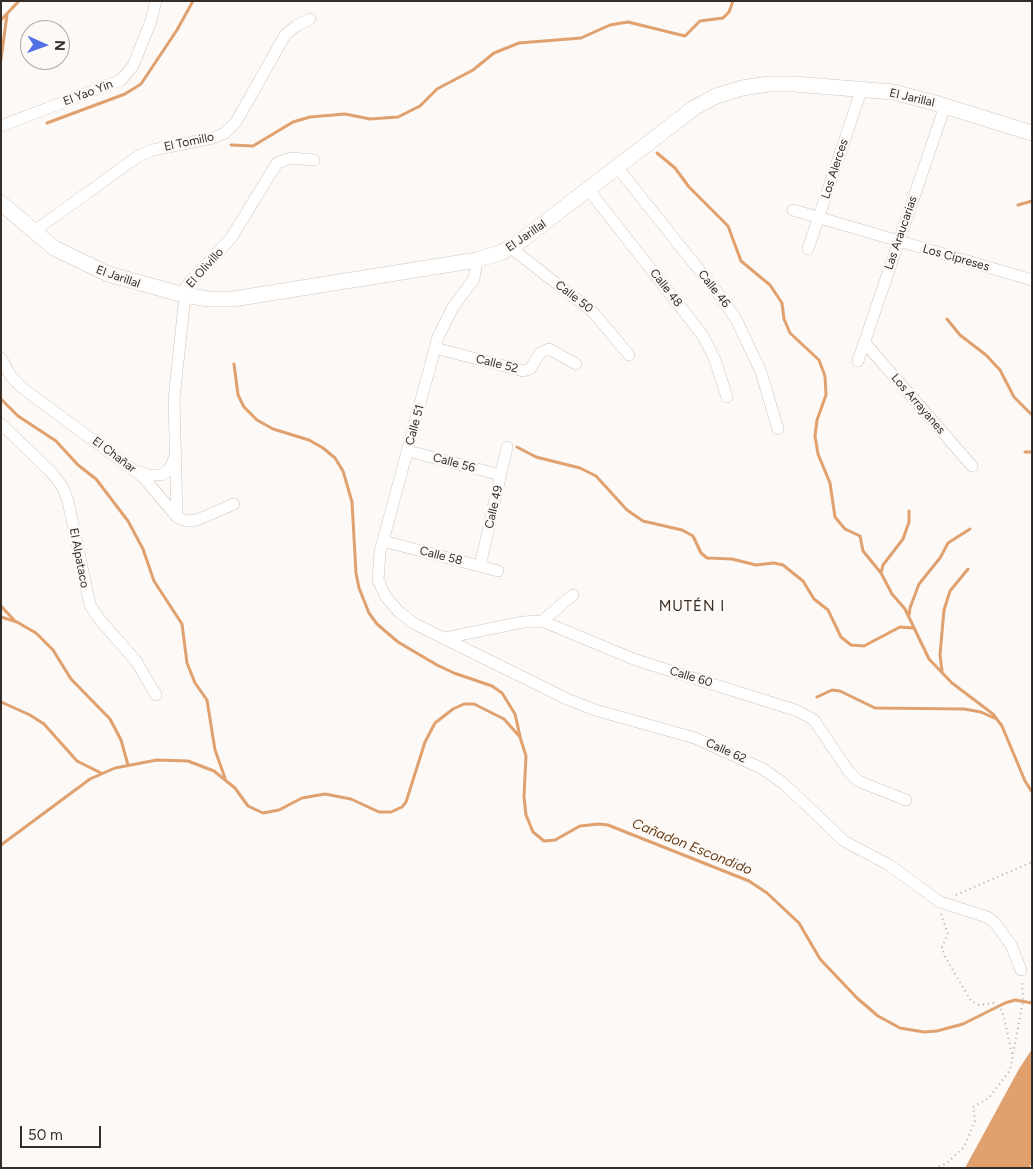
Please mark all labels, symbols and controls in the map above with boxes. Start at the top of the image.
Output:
north arrow [20,20,70,70]
text: N [51,40,68,51]
street label: El Yao Yin [61,77,115,109]
street label: El Jarillal [888,86,936,110]
street label: El Tomillo [163,130,215,154]
street label: Los Alerces [819,137,851,201]
street label: Las Araucarias [882,194,920,272]
street label: El Jarillal [503,217,549,255]
street label: Los Cipreses [921,242,991,274]
street label: El Olivillo [183,245,227,291]
street label: El Jarillal [94,263,142,291]
street label: Calle 48 [647,266,685,310]
street label: Calle 46 [695,267,733,311]
street label: Calle 50 [552,278,596,316]
street label: Calle 52 [474,352,520,376]
street label: Los Arrayanes [888,371,948,437]
street label: Calle 51 [403,403,427,447]
street label: El Chañar [89,434,139,476]
street label: Calle 56 [431,450,477,476]
street label: Calle 49 [482,484,506,530]
street label: El Alpataco [66,527,92,589]
street label: Calle 58 [418,544,464,568]
district label: MUTÉN I [658,598,726,616]
street label: Calle 60 [668,664,714,690]
street label: Calle 62 [703,736,749,766]
water label: Cañadon Escondido [629,815,755,879]
scale bar [22,1116,104,1148]
text: 50 m [28,1126,63,1144]

